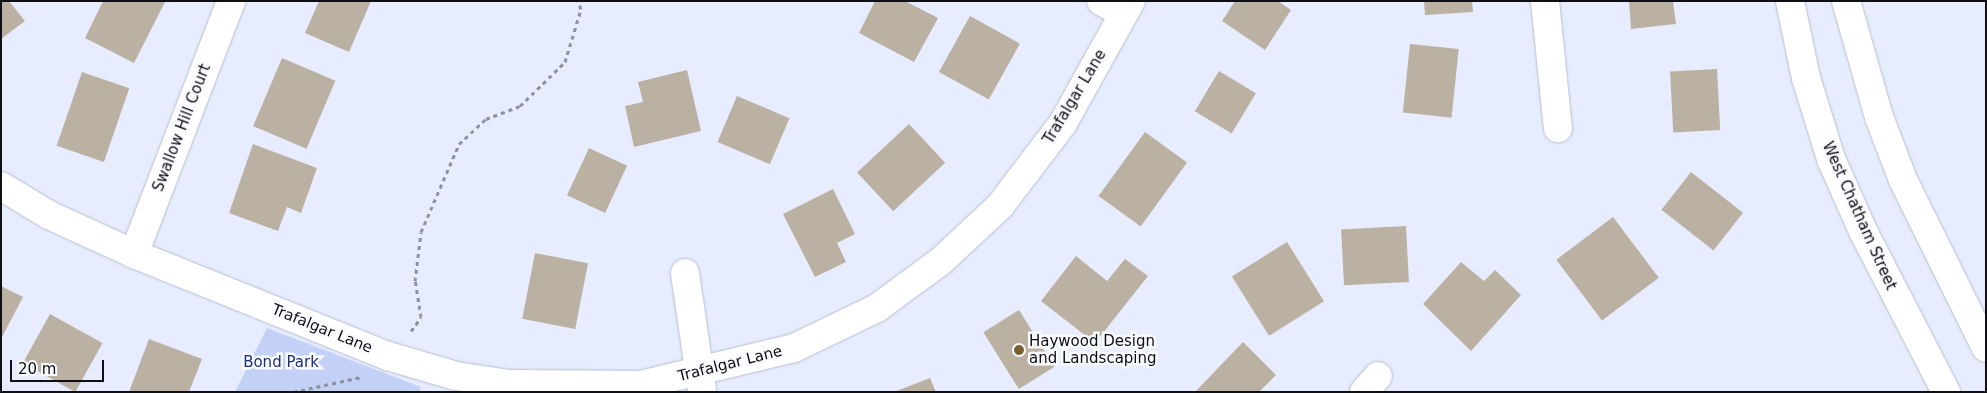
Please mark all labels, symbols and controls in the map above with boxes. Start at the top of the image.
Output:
street label: Trafalgar Lane [1040,47,1110,147]
street label: Swallow Hill Court [149,62,215,194]
street label: West Chatham Street [1818,139,1900,293]
street label: Trafalgar Lane [269,301,375,357]
place label: Haywood Design and Landscaping [1029,332,1157,367]
street label: Trafalgar Lane [676,342,784,386]
marker: Haywood Design and Landscaping [1013,344,1025,356]
scale bar [12,350,106,382]
park label: Bond Park [243,354,319,372]
text: 20 m [18,360,56,378]

